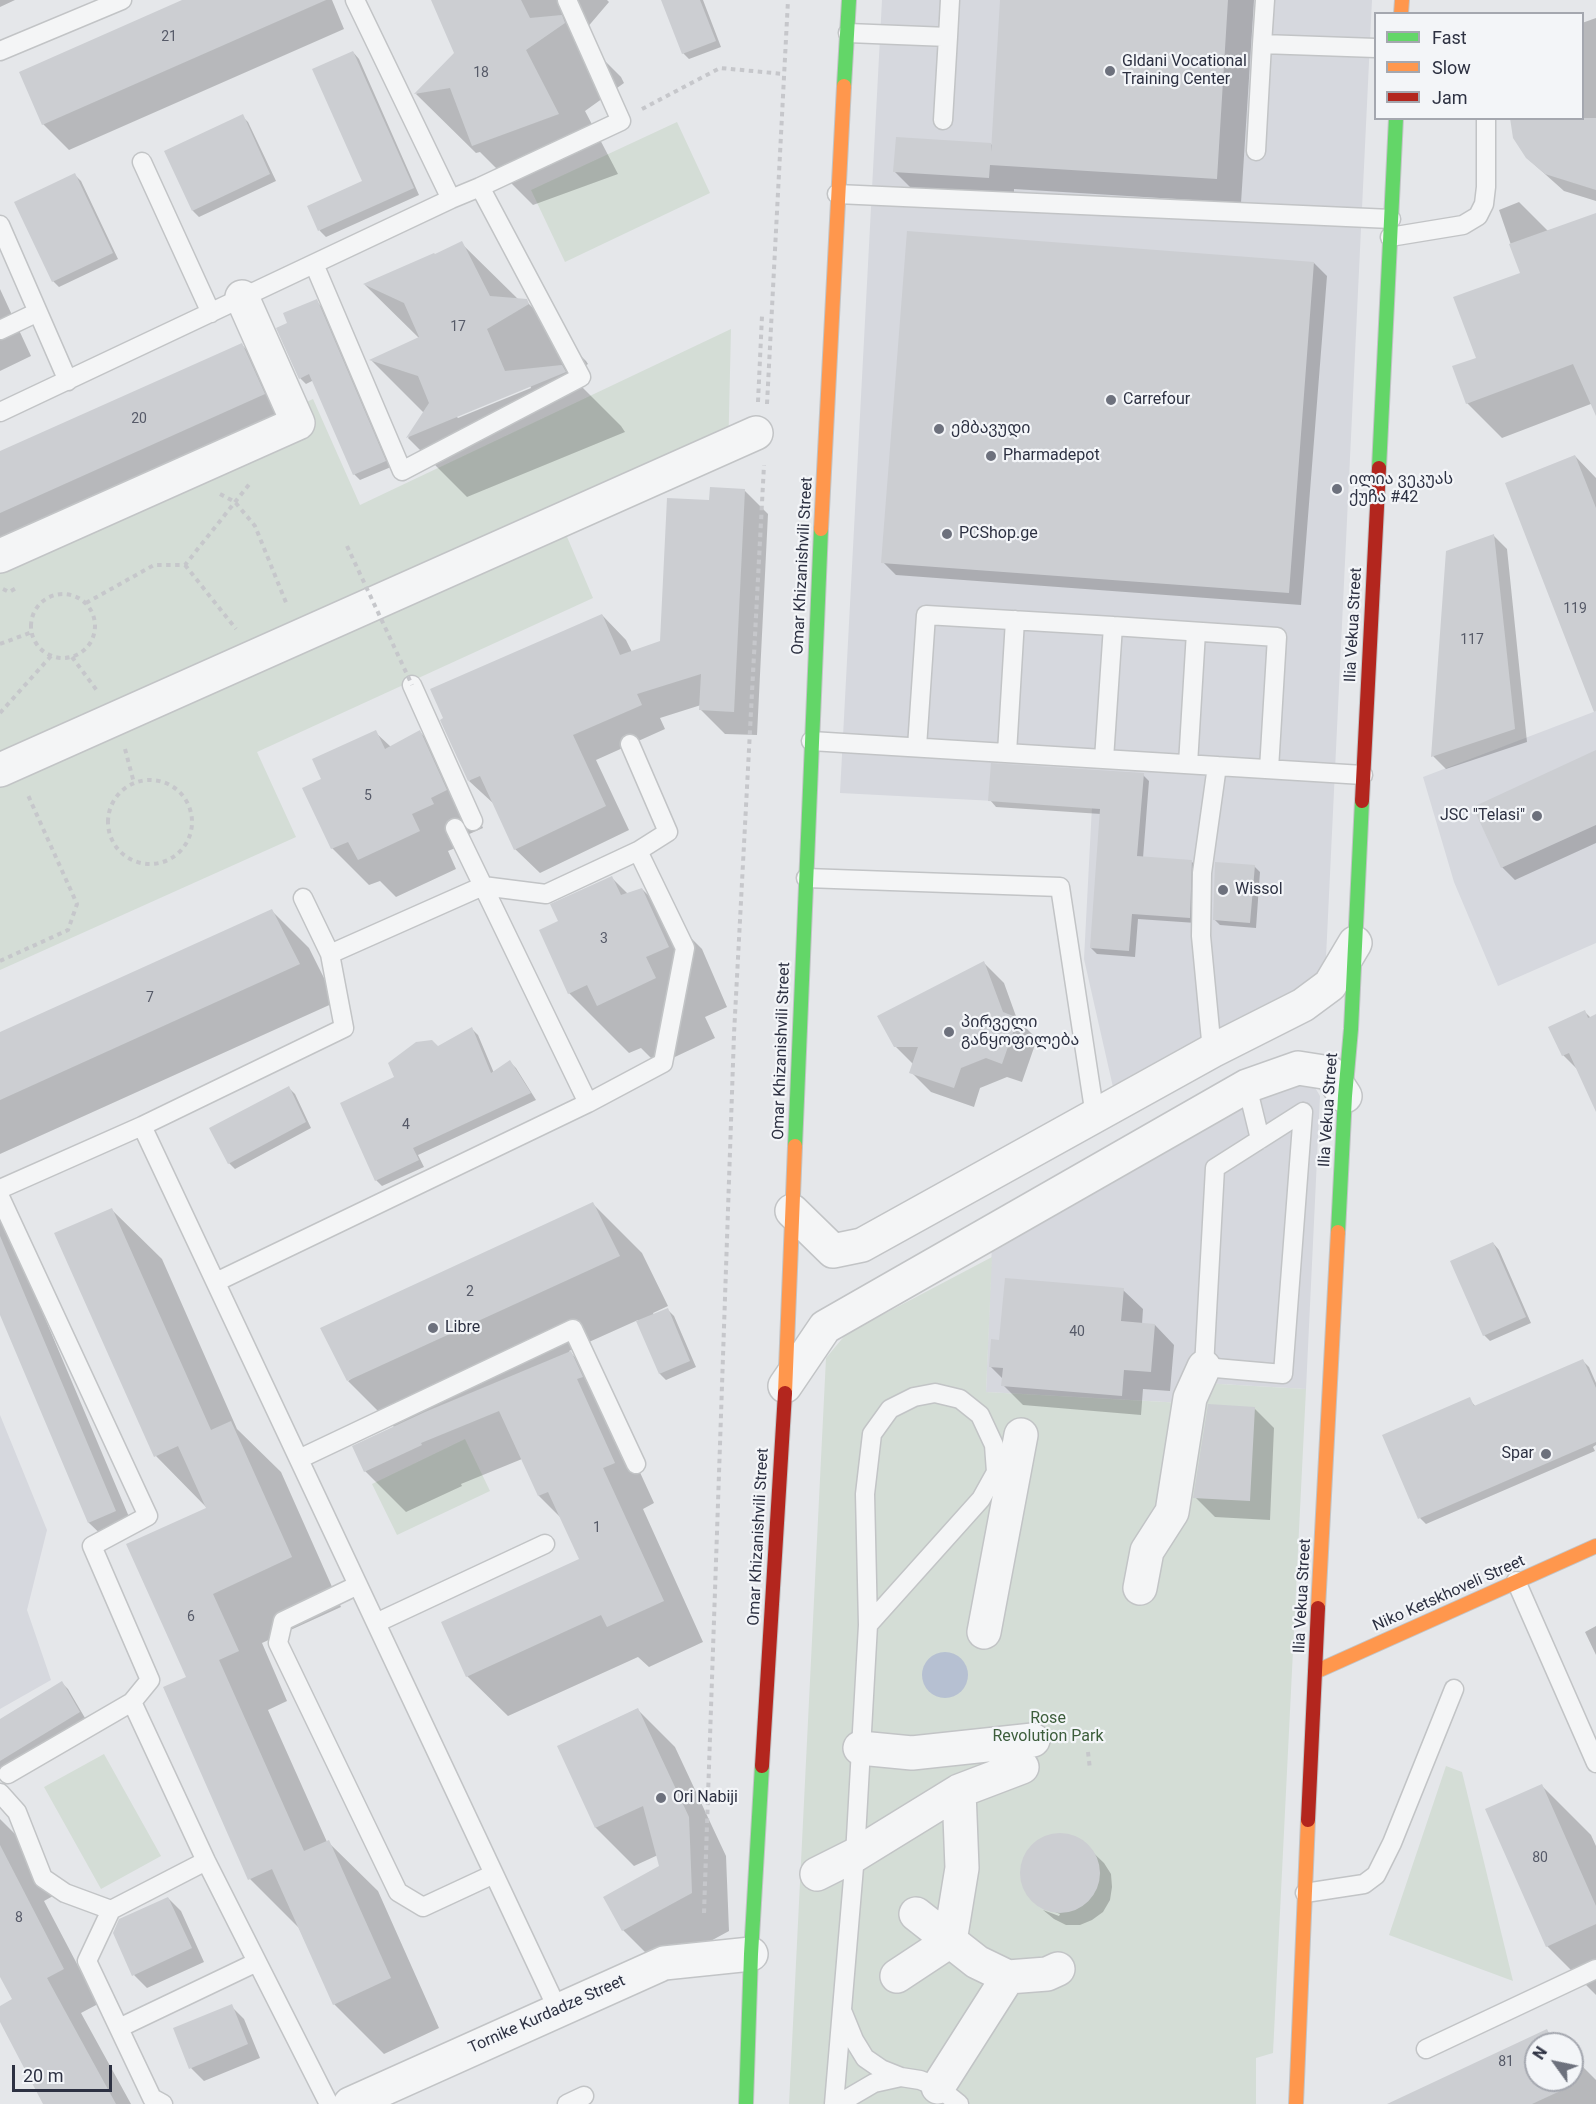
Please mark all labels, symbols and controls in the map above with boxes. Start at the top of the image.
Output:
legend [1374,12,1584,120]
text: Fast [1432,27,1467,48]
house number: 21 [161,29,177,45]
place label: Gldani Vocational Training Center [1122,52,1247,90]
text: Slow [1432,57,1471,78]
marker: Gldani Vocational Training Center [1103,64,1117,78]
house number: 18 [473,65,489,81]
text: Jam [1432,87,1468,108]
house number: 17 [450,319,466,335]
place label: Carrefour [1123,390,1190,410]
marker: Carrefour [1104,393,1118,407]
house number: 20 [131,411,147,427]
place label: ემბავუდი [951,419,1030,439]
marker: ემბავუდი [932,422,946,436]
place label: Pharmadepot [1003,446,1100,466]
marker: Pharmadepot [984,449,998,463]
place label: ილია ვეკუას ქუჩა #42 [1349,470,1453,508]
street label: Omar Khizanishvili Street [789,477,817,655]
marker: ილია ვეკუას ქუჩა #42 [1330,482,1344,496]
place label: PCShop.ge [959,524,1038,544]
marker: PCShop.ge [940,527,954,541]
street label: Ilia Vekua Street [1341,567,1367,683]
house number: 119 [1563,601,1587,617]
house number: 117 [1460,632,1484,648]
house number: 5 [364,788,372,804]
place label: JSC "Telasi" [1440,806,1525,826]
marker: JSC "Telasi" [1530,809,1544,823]
place label: Wissol [1235,880,1283,900]
marker: Wissol [1216,883,1230,897]
house number: 3 [600,931,608,947]
street label: Omar Khizanishvili Street [769,962,795,1140]
house number: 7 [146,990,154,1006]
place label: პირველი განყოფილება [961,1013,1079,1051]
marker: პირველი განყოფილება [942,1025,956,1039]
street label: Ilia Vekua Street [1315,1052,1343,1168]
house number: 4 [402,1117,410,1133]
house number: 2 [466,1284,474,1300]
place label: Libre [445,1318,480,1338]
marker: Libre [426,1321,440,1335]
house number: 40 [1069,1324,1085,1340]
place label: Spar [1501,1444,1534,1464]
marker: Spar [1539,1447,1553,1461]
street label: Omar Khizanishvili Street [745,1448,773,1626]
house number: 1 [593,1520,601,1536]
street label: Ilia Vekua Street [1290,1538,1316,1654]
street label: Niko Ketskhoveli Street [1370,1552,1528,1636]
house number: 6 [187,1609,195,1625]
park label: Rose Revolution Park [992,1709,1104,1747]
place label: Ori Nabiji [673,1788,738,1808]
marker: Ori Nabiji [654,1791,668,1805]
house number: 80 [1532,1850,1548,1866]
house number: 8 [15,1910,23,1926]
street label: Tornike Kurdadze Street [466,1972,628,2058]
north arrow [1524,2032,1584,2092]
text: N [1529,2043,1551,2063]
scale bar [15,2053,116,2091]
house number: 81 [1498,2054,1514,2070]
text: 20 m [23,2065,63,2086]

